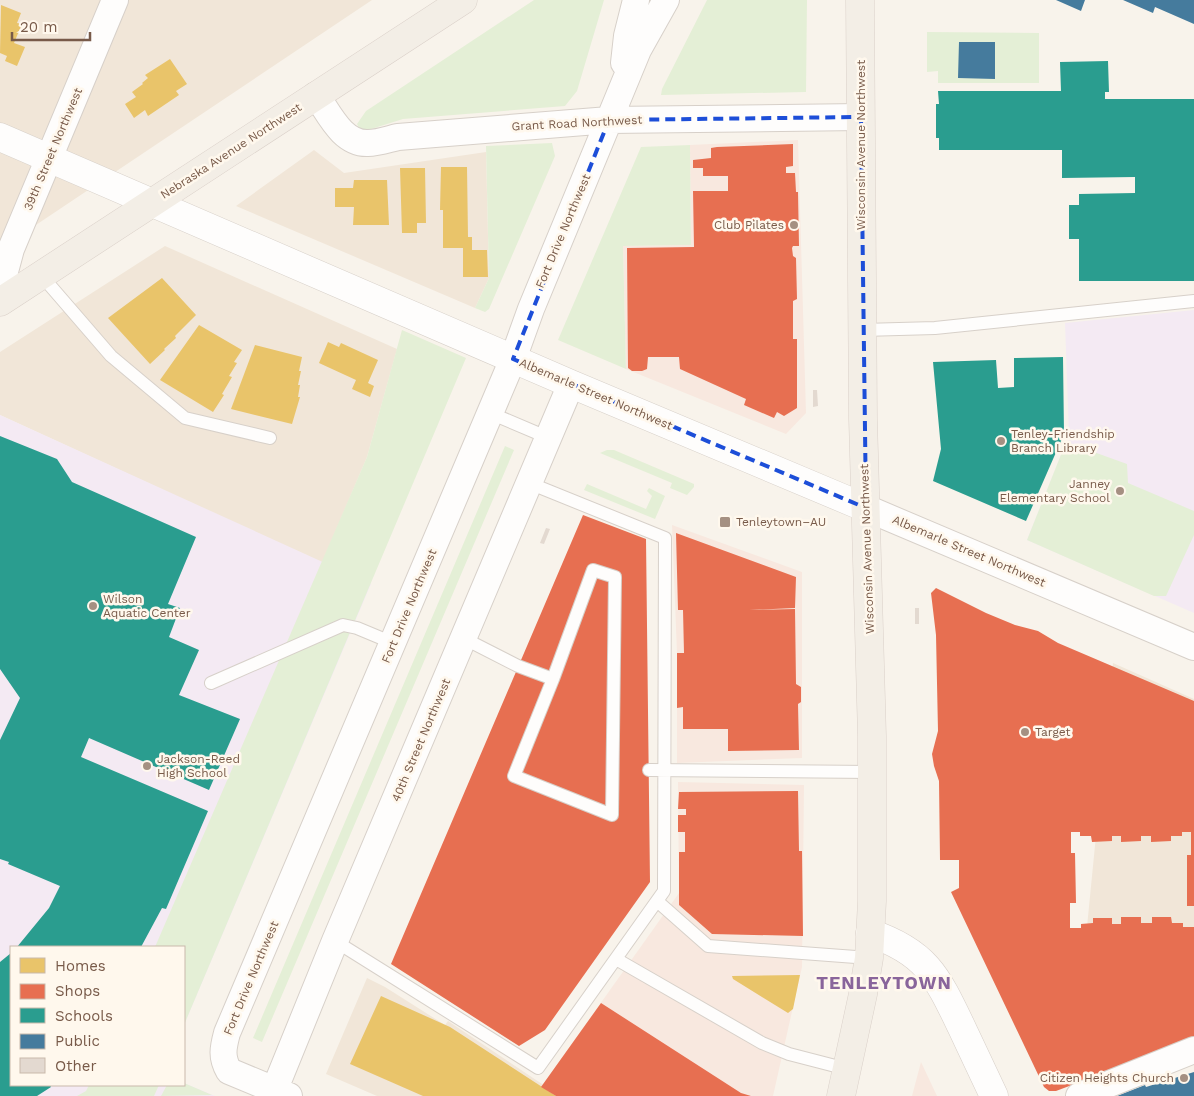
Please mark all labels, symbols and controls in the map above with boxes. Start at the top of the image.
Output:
scale bar [12,10,90,42]
text: 20 m [20,18,58,36]
street label: Wisconsin Avenue Northwest [854,60,868,230]
street label: 39th Street Northwest [21,85,85,213]
street label: Nebraska Avenue Northwest [158,100,304,202]
street label: Grant Road Northwest [511,113,643,133]
street label: Fort Drive Northwest [533,172,593,290]
place label: Club Pilates [714,218,784,232]
marker: Club Pilates [788,219,800,231]
street label: Albemarle Street Northwest [517,355,675,433]
place label: Tenley-Friendship Branch Library [1011,427,1115,455]
marker: Tenley-Friendship Branch Library [995,435,1007,447]
street label: Wisconsin Avenue Northwest [857,464,877,634]
place label: Janney Elementary School [999,477,1111,505]
marker: Janney Elementary School [1114,485,1126,497]
street label: Albemarle Street Northwest [890,512,1048,590]
marker: Tenleytown–AU [718,515,732,529]
place label: Tenleytown–AU [736,515,826,529]
street label: Fort Drive Northwest [379,547,439,665]
place label: Wilson Aquatic Center [103,592,191,620]
marker: Wilson Aquatic Center [87,600,99,612]
street label: 40th Street Northwest [389,676,453,804]
place label: Target [1035,725,1071,739]
marker: Target [1019,726,1031,738]
place label: Jackson-Reed High School [157,752,240,780]
marker: Jackson-Reed High School [141,760,153,772]
street label: Fort Drive Northwest [221,919,281,1037]
legend [10,946,185,1086]
text: Homes [55,957,106,975]
district label: TENLEYTOWN [816,972,952,993]
text: Shops [55,982,100,1000]
text: Schools [55,1007,113,1025]
text: Public [55,1032,100,1050]
text: Other [55,1057,97,1075]
place label: Citizen Heights Church [1040,1071,1174,1085]
marker: Citizen Heights Church [1178,1072,1190,1084]

